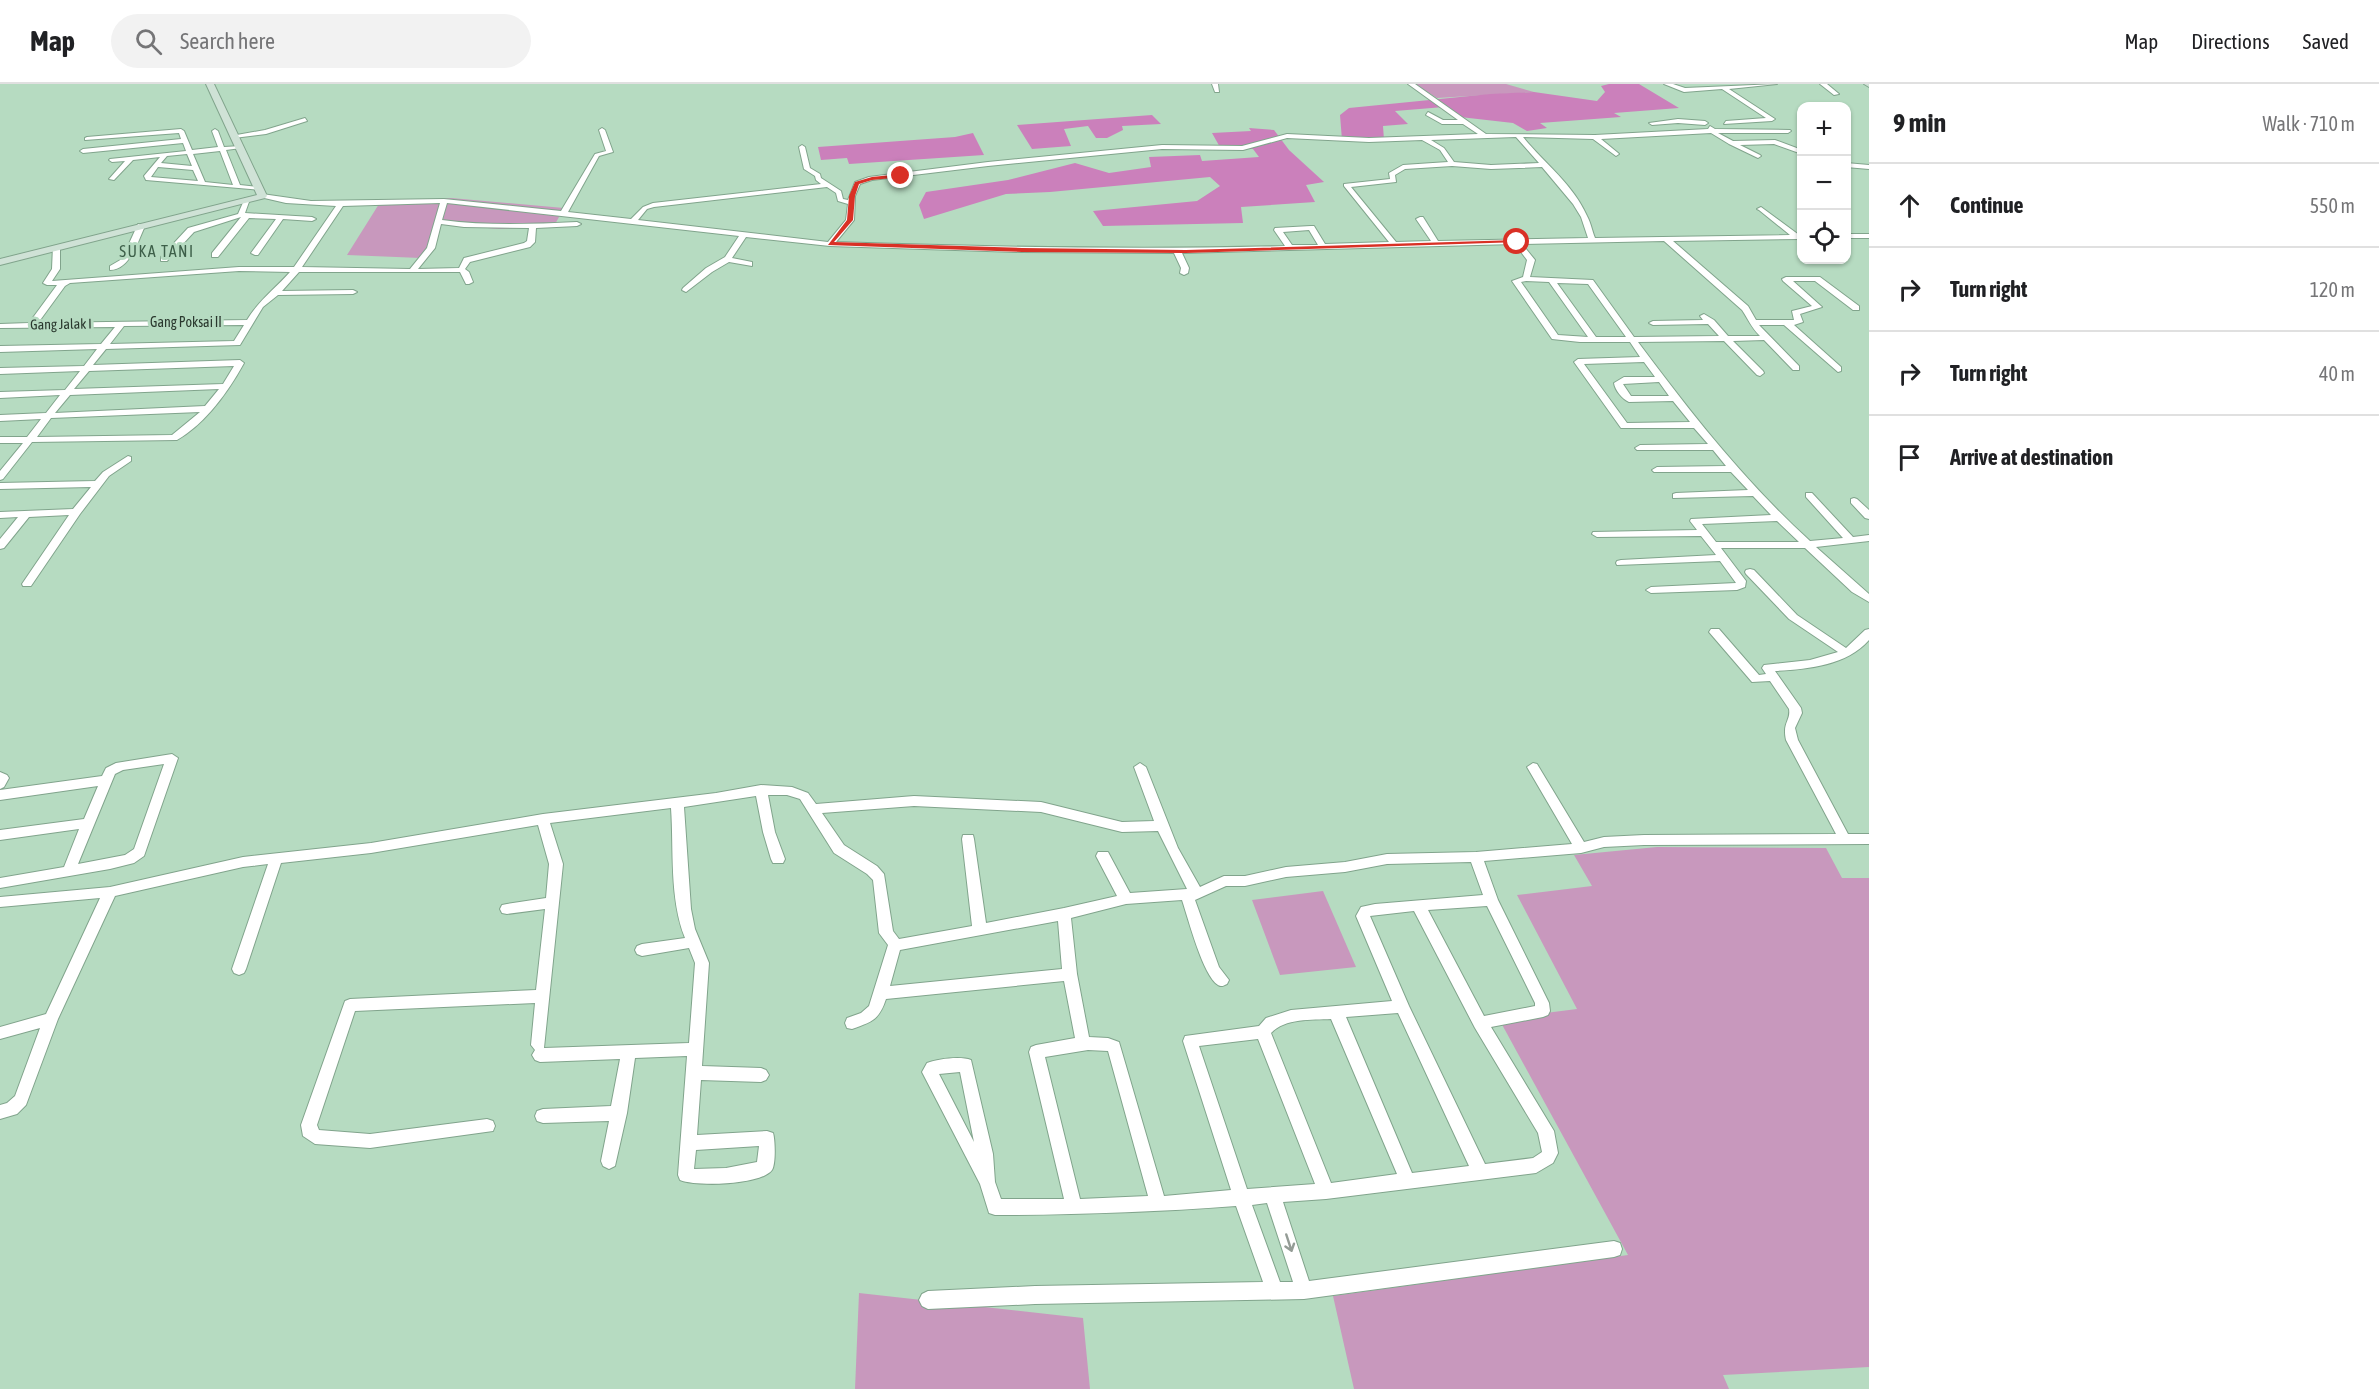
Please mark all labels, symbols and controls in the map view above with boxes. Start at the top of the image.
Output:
search box [111,14,531,68]
text: Map [30,25,75,57]
icon: search [132,25,165,58]
text: Search here [180,28,275,54]
text: Map [2124,29,2158,53]
text: Directions [2191,29,2270,53]
text: Saved [2303,29,2349,53]
map controls [1797,102,1851,264]
button: + [1797,102,1851,156]
text: 9 min [1893,108,1946,138]
text: Walk · 710 m [2263,112,2355,135]
button: − [1797,156,1851,210]
route end [887,162,913,188]
icon: ahead [1893,189,1926,222]
text: Continue [1950,192,2024,218]
text: 550 m [2310,194,2355,217]
button: locate [1797,210,1851,264]
route start [1503,228,1529,254]
district label: SUKA TANI [119,242,195,260]
icon: right [1893,273,1926,306]
text: Turn right [1950,276,2027,302]
text: 120 m [2310,278,2355,301]
street label: Gang Poksai II [150,314,222,330]
street label: Gang Jalak I [30,315,92,333]
icon: right [1893,357,1926,390]
text: Turn right [1950,360,2027,386]
text: 40 m [2319,362,2355,385]
icon: arrive [1893,441,1926,474]
text: Arrive at destination [1950,444,2113,470]
one-way arrow [1284,1233,1295,1252]

